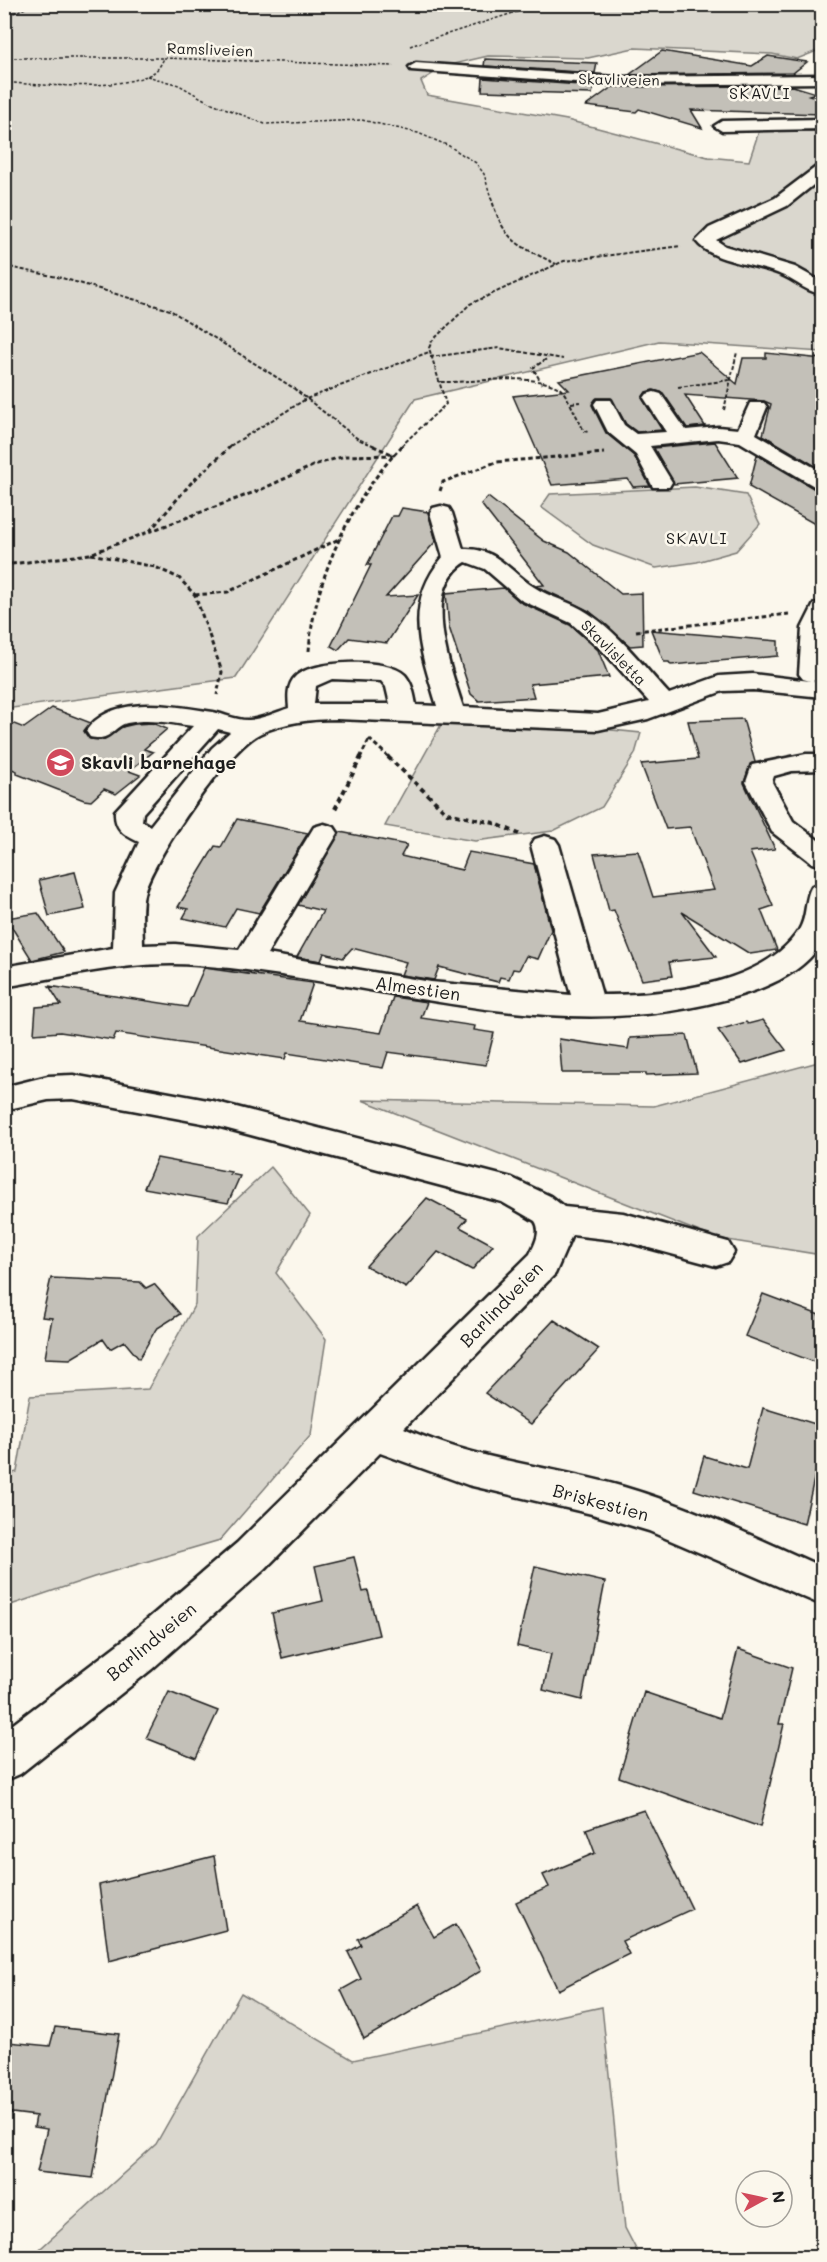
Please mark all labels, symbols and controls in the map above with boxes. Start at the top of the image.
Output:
street label: Ramsliveien [167,38,253,60]
street label: Skavliveien [578,68,660,90]
district label: SKAVLI [729,82,791,103]
district label: SKAVLI [666,527,728,548]
street label: Skavlisletta [577,615,651,689]
school or university icon: Skavli barnehage [44,746,76,778]
place label: Skavli barnehage [81,750,236,774]
street label: Almestien [374,970,462,1006]
street label: Barlindveien [454,1256,548,1352]
street label: Briskestien [550,1478,652,1526]
street label: Barlindveien [101,1596,201,1686]
north arrow [734,2169,794,2229]
text: N [768,2189,791,2204]

